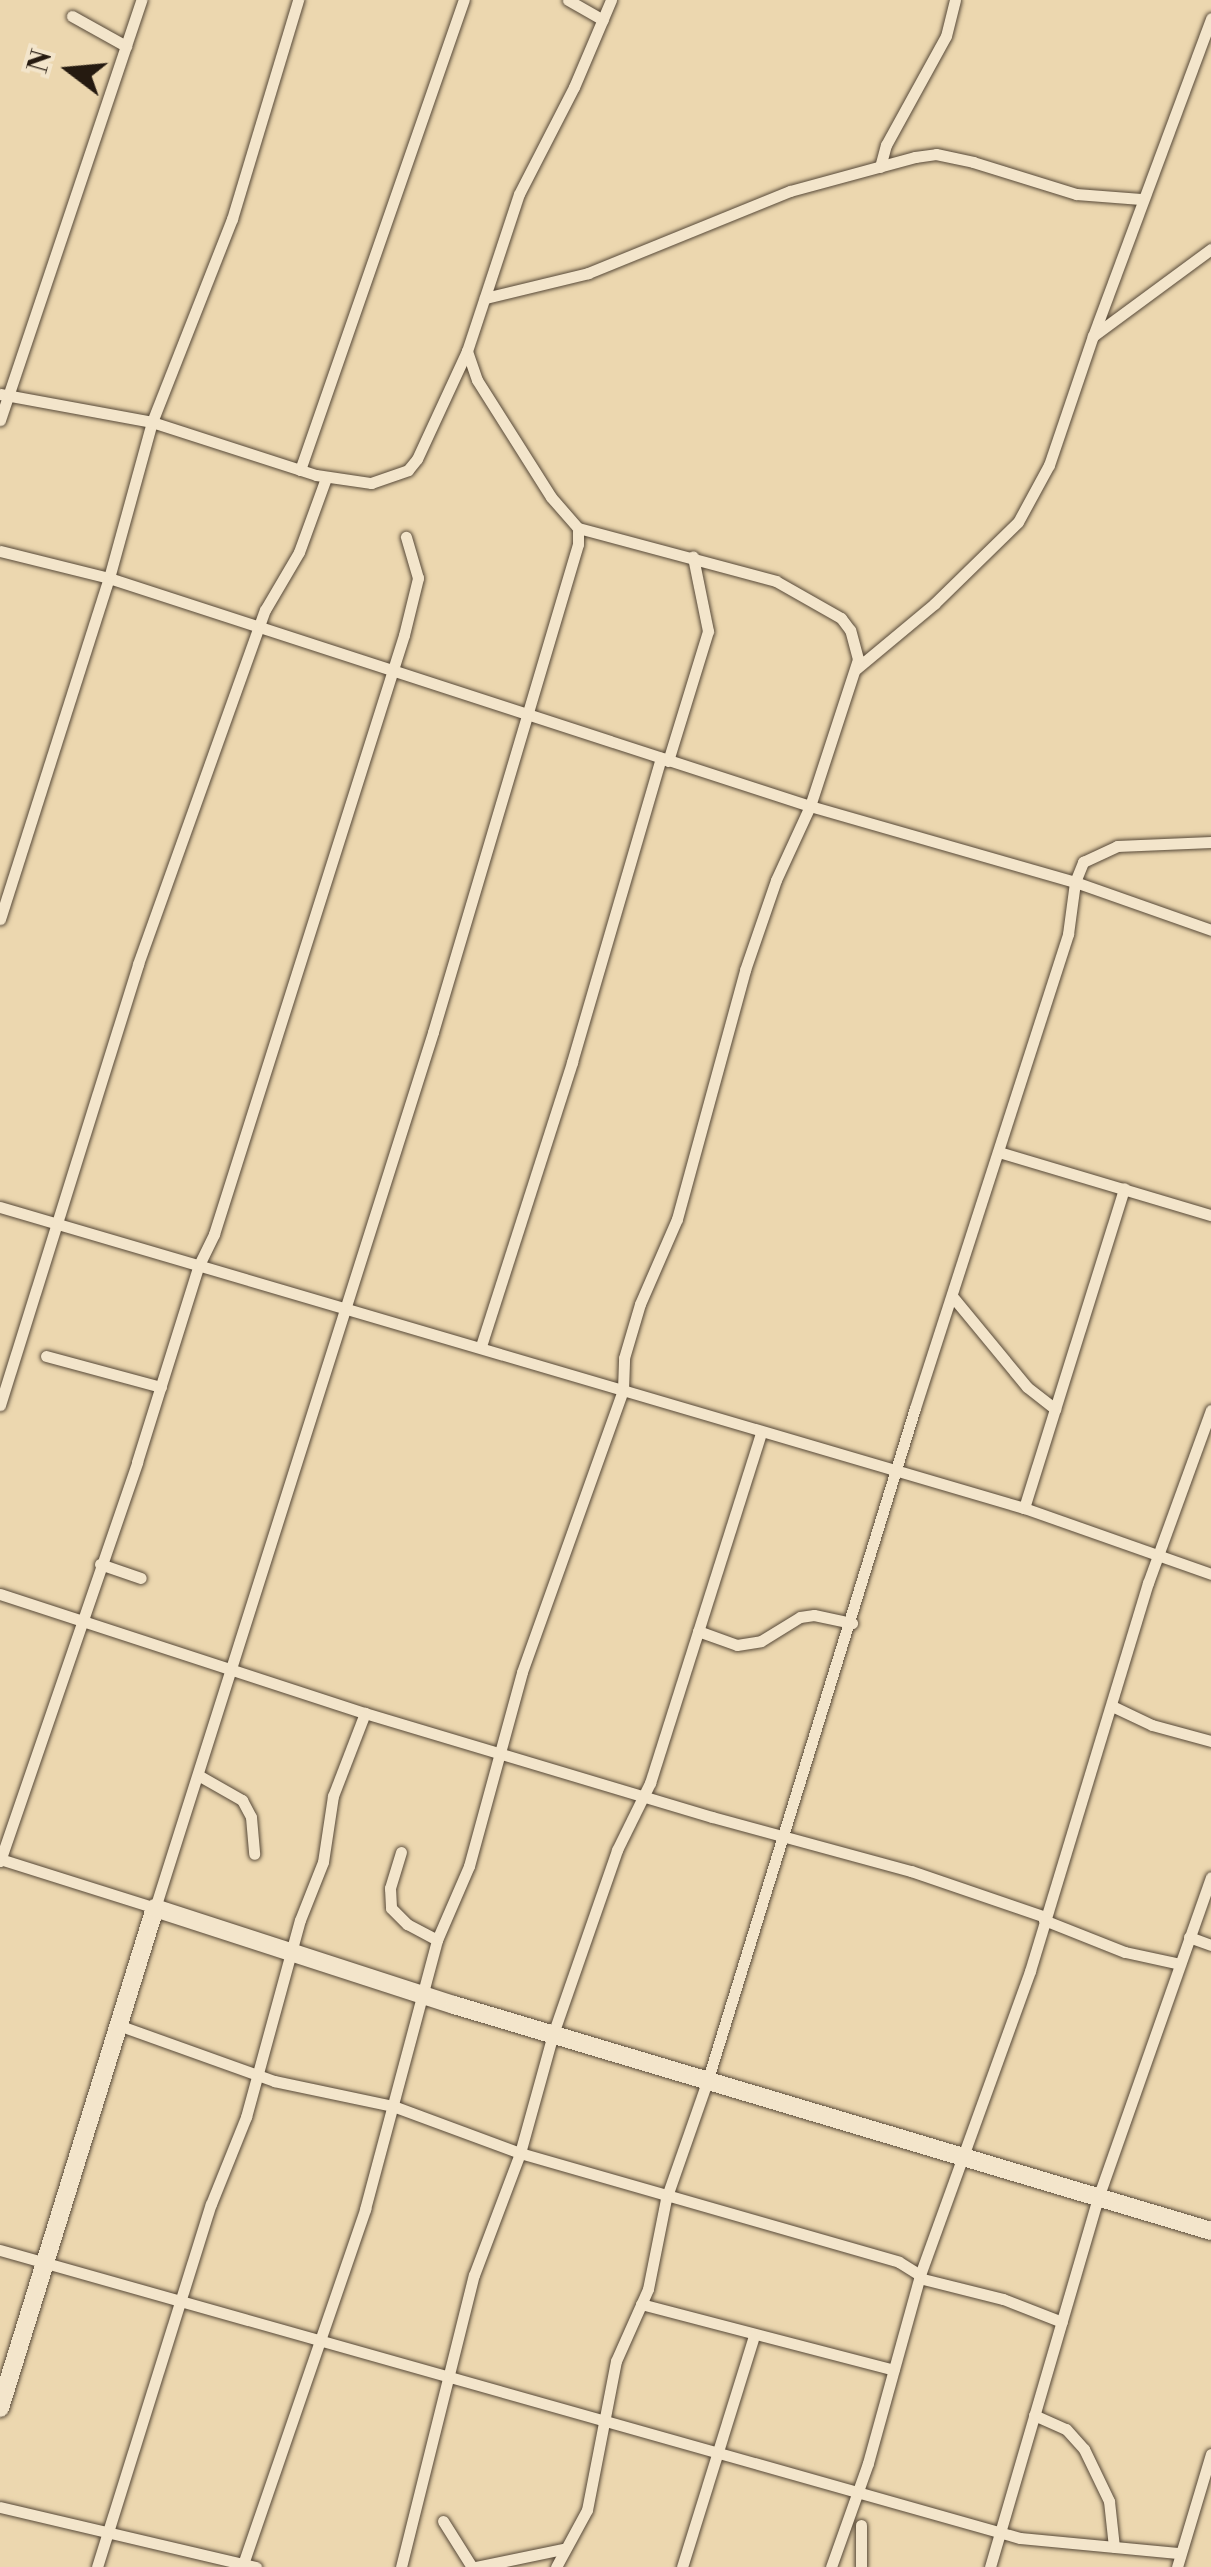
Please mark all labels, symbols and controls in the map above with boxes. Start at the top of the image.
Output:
north arrow [20,20,120,120]
text: N [21,46,61,77]

